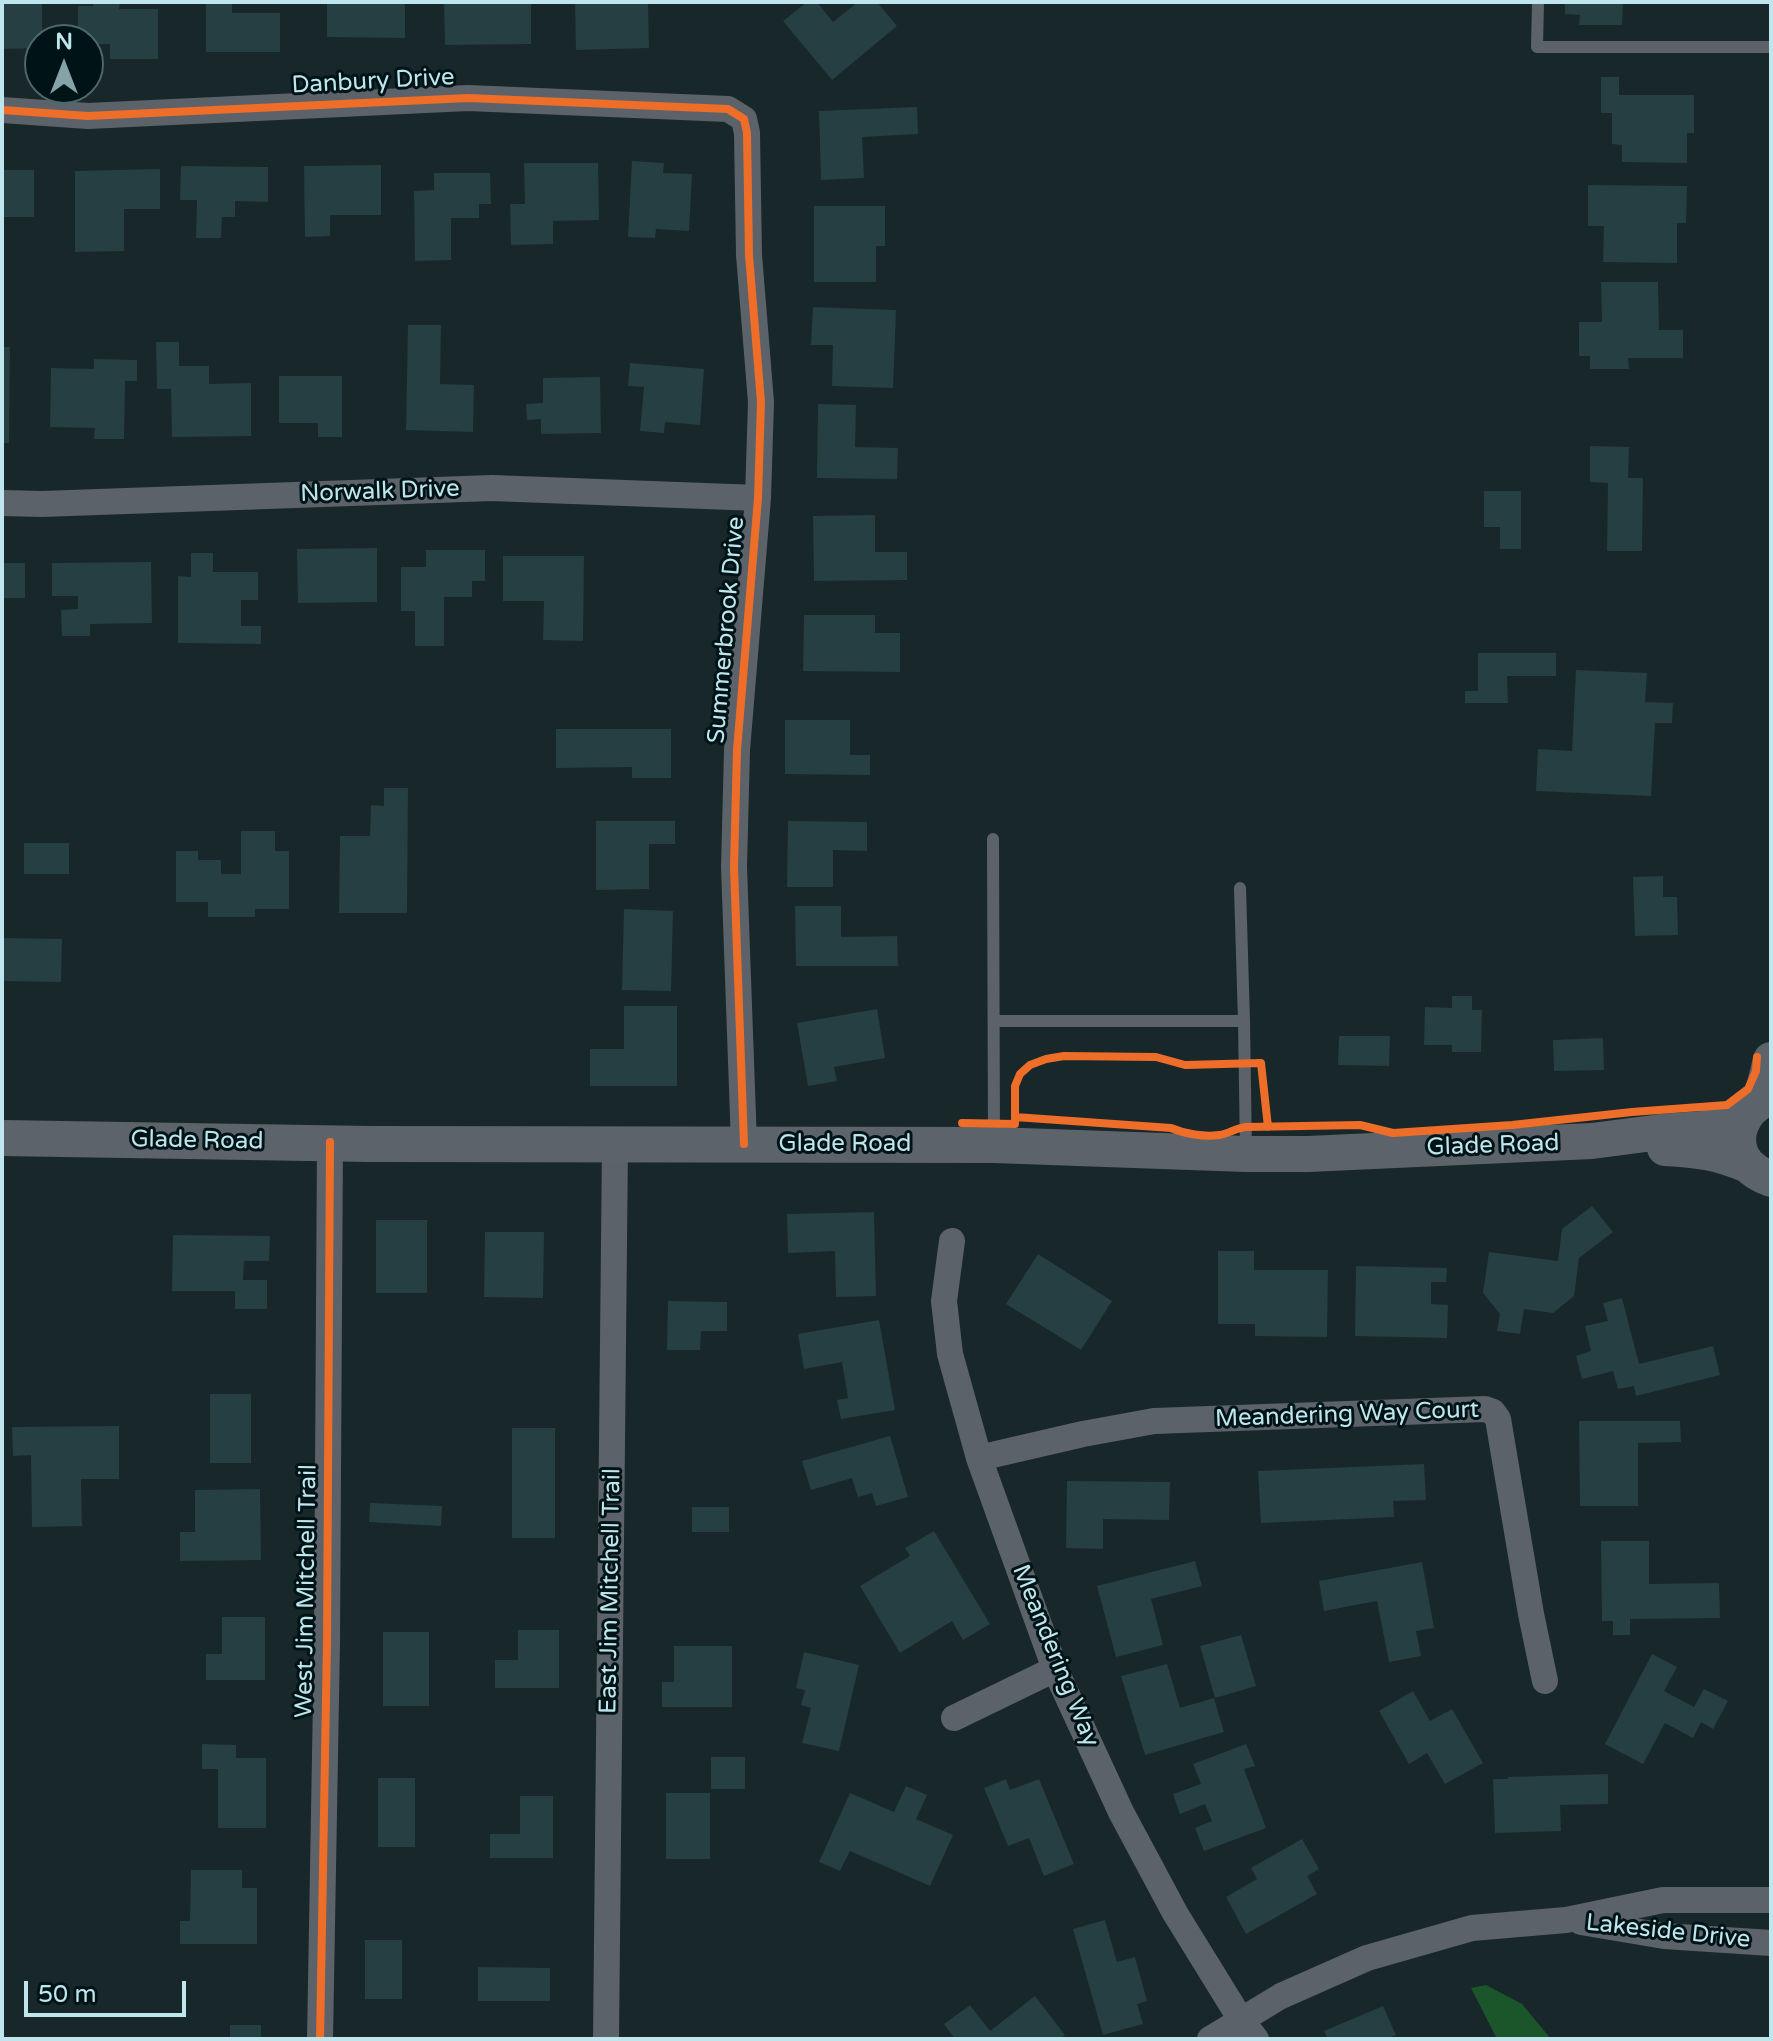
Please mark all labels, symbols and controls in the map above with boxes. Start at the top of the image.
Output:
north arrow [24,24,104,104]
text: N [55,29,73,55]
street label: Danbury Drive [291,63,455,101]
street label: Norwalk Drive [300,475,460,509]
street label: Summerbrook Drive [703,515,751,745]
street label: Glade Road [130,1125,264,1157]
street label: Glade Road [1426,1129,1560,1163]
street label: Glade Road [779,1131,911,1159]
street label: Meandering Way Court [1215,1396,1479,1434]
street label: West Jim Mitchell Trail [290,1464,324,1718]
street label: East Jim Mitchell Trail [594,1468,628,1714]
street label: Meandering Way [1005,1561,1105,1751]
street label: Lakeside Drive [1584,1909,1752,1955]
scale bar [28,1965,190,2015]
text: 50 m [38,1980,96,2009]

